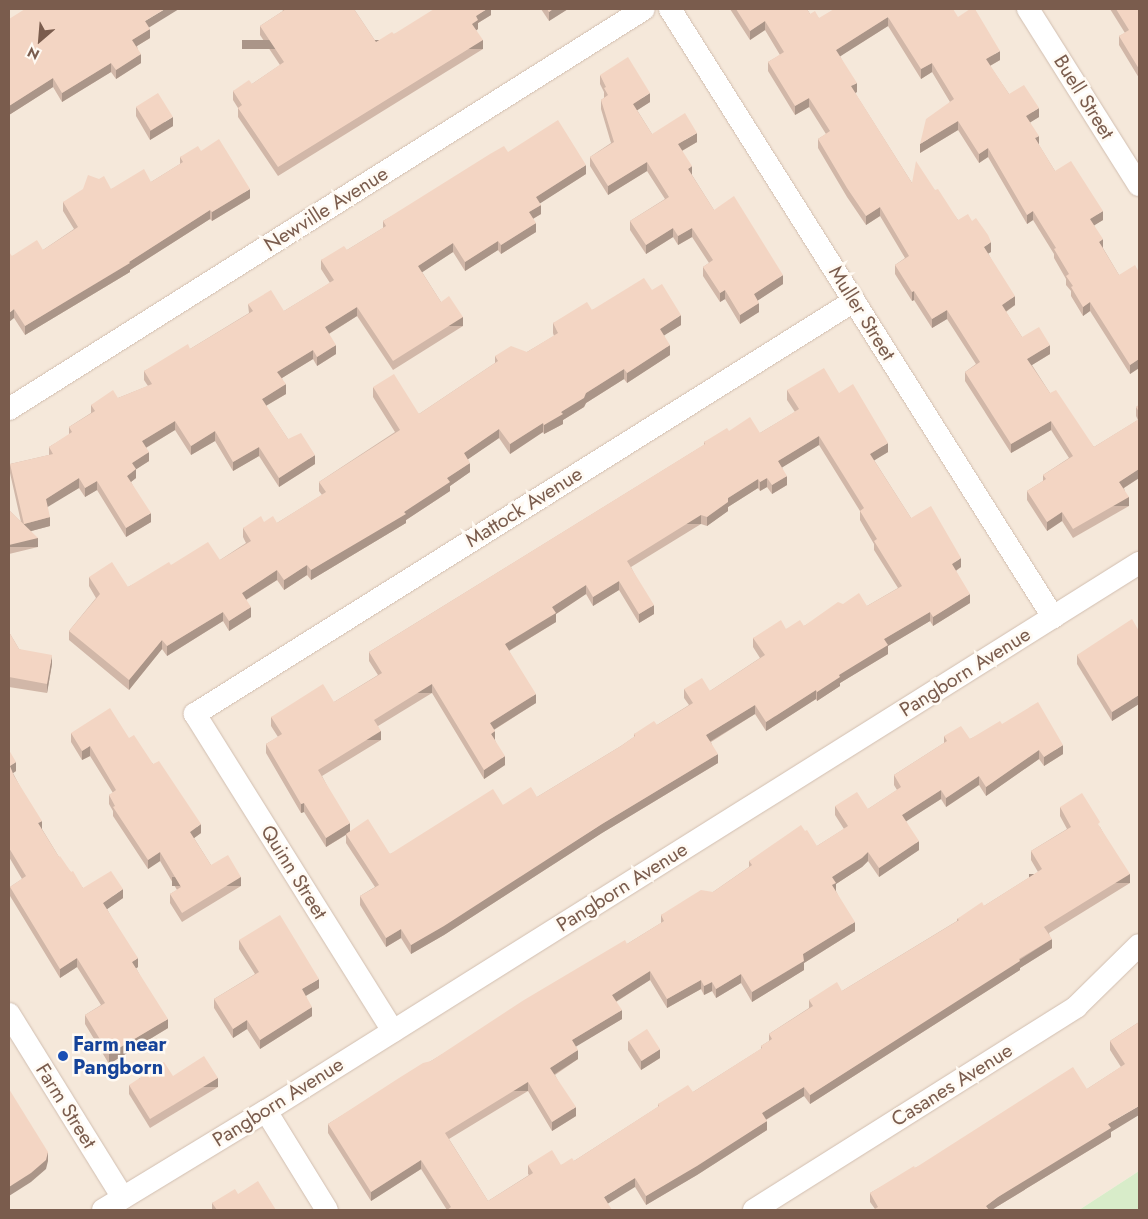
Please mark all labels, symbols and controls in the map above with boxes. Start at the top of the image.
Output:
north arrow [15,15,65,65]
text: N [24,42,43,65]
street label: Buell Street [1049,50,1119,144]
street label: Newville Avenue [260,161,392,257]
street label: Muller Street [824,261,900,365]
street label: Mattock Avenue [461,462,587,552]
street label: Pangborn Avenue [895,622,1035,722]
street label: Quinn Street [256,821,332,923]
street label: Pangborn Avenue [552,837,692,937]
place label: Farm near Pangborn [73,1032,167,1079]
street label: Casanes Avenue [887,1038,1017,1132]
marker: Farm near Pangborn [57,1050,69,1062]
street label: Pangborn Avenue [208,1052,348,1152]
street label: Farm Street [31,1059,101,1153]

